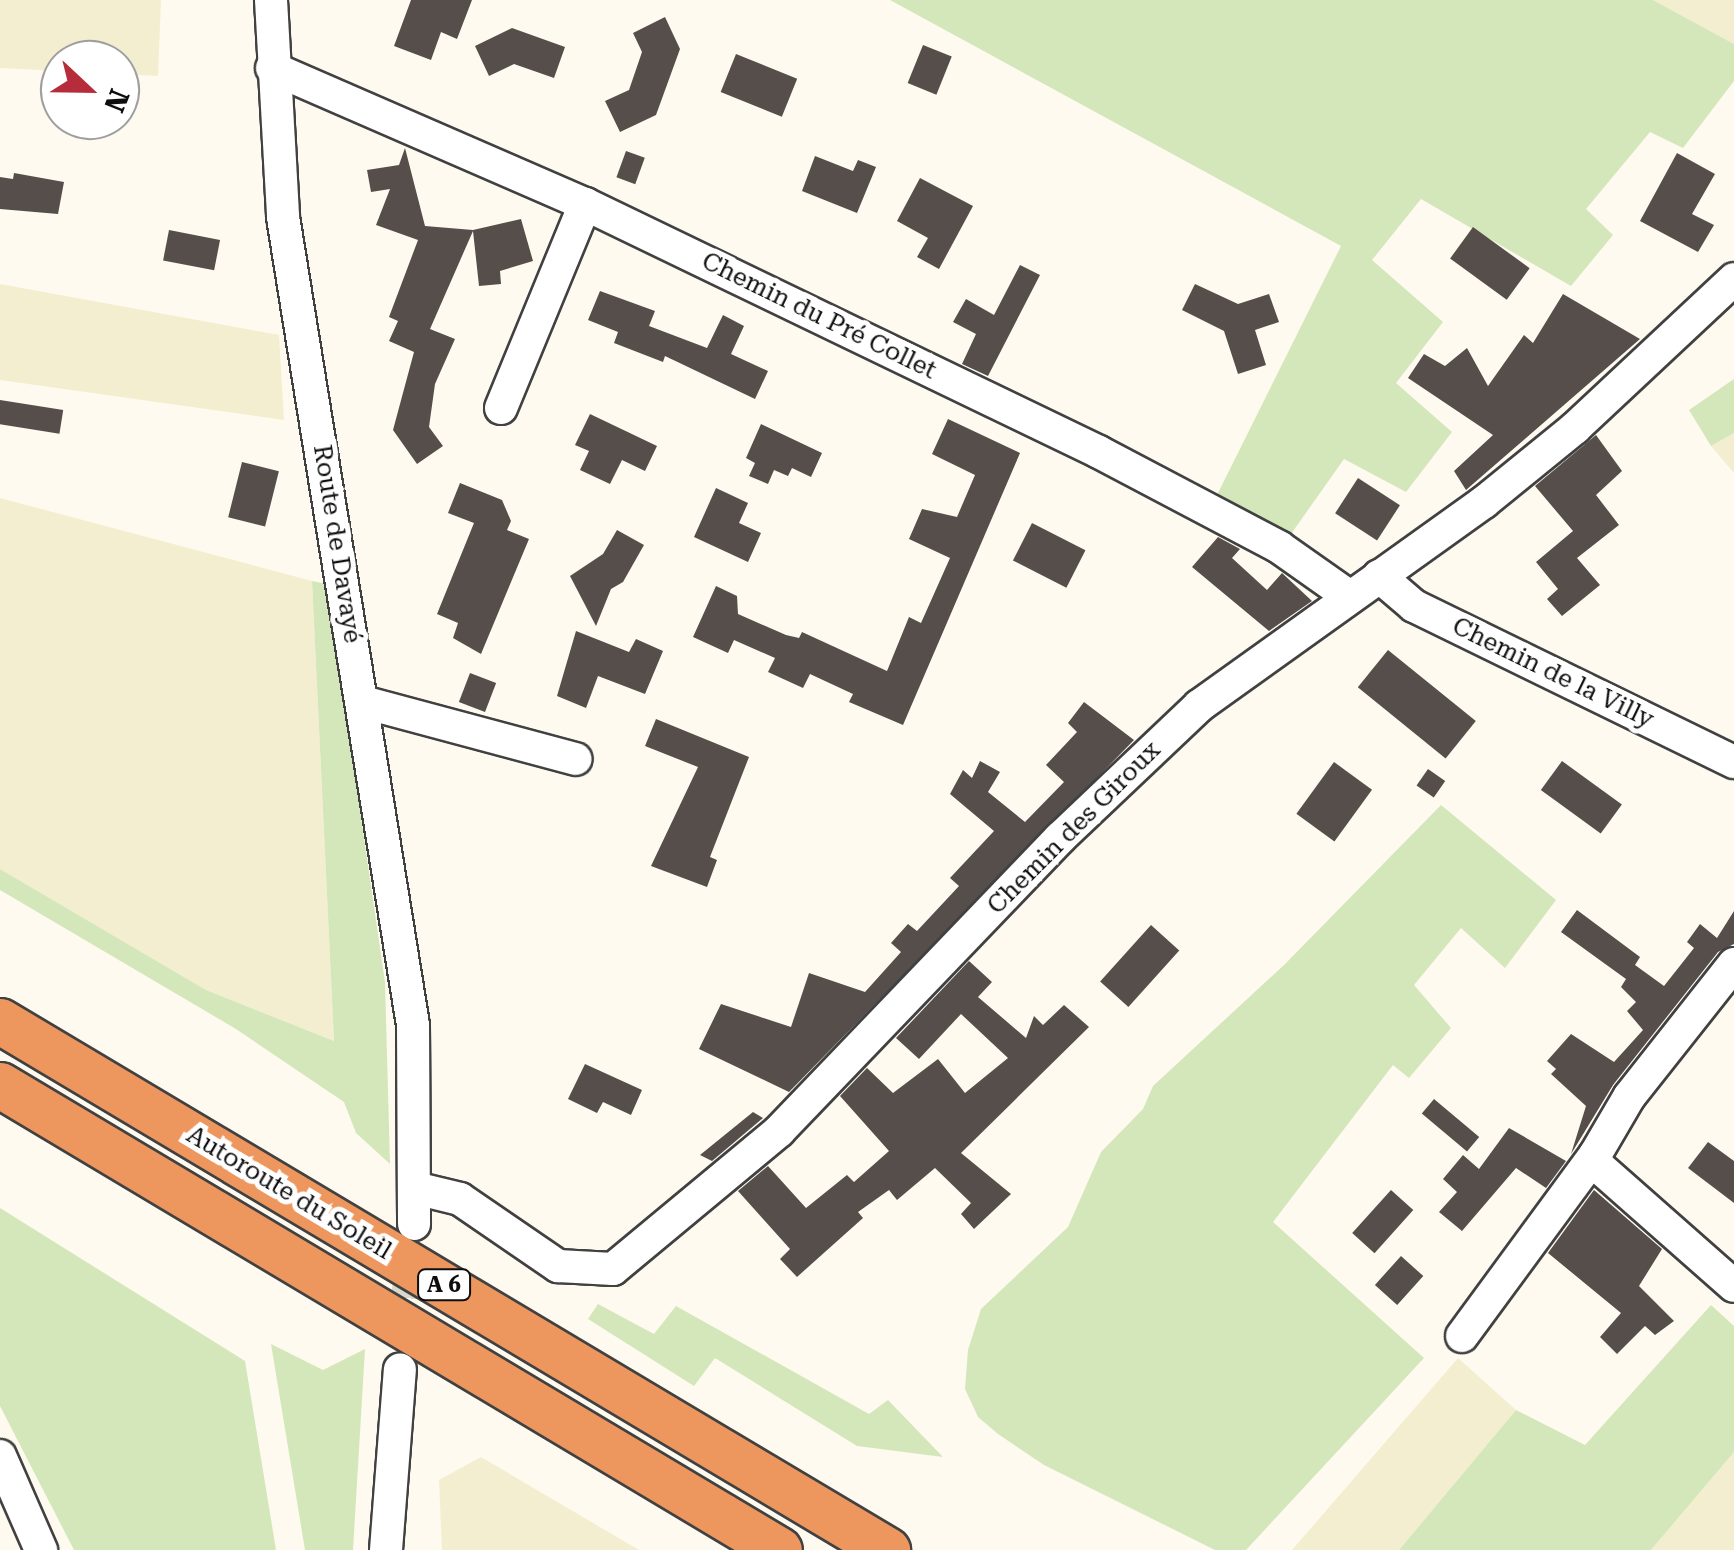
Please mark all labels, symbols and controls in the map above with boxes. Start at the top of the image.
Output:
north arrow [40,40,140,140]
text: N [97,84,136,117]
street label: Chemin du Pré Collet [697,246,941,386]
street label: Route de Davayé [307,443,367,645]
street label: Chemin de la Villy [1447,611,1659,735]
street label: Chemin des Giroux [981,735,1167,921]
street label: Autoroute du Soleil [181,1120,397,1266]
road number: A 6 [416,1268,472,1302]

